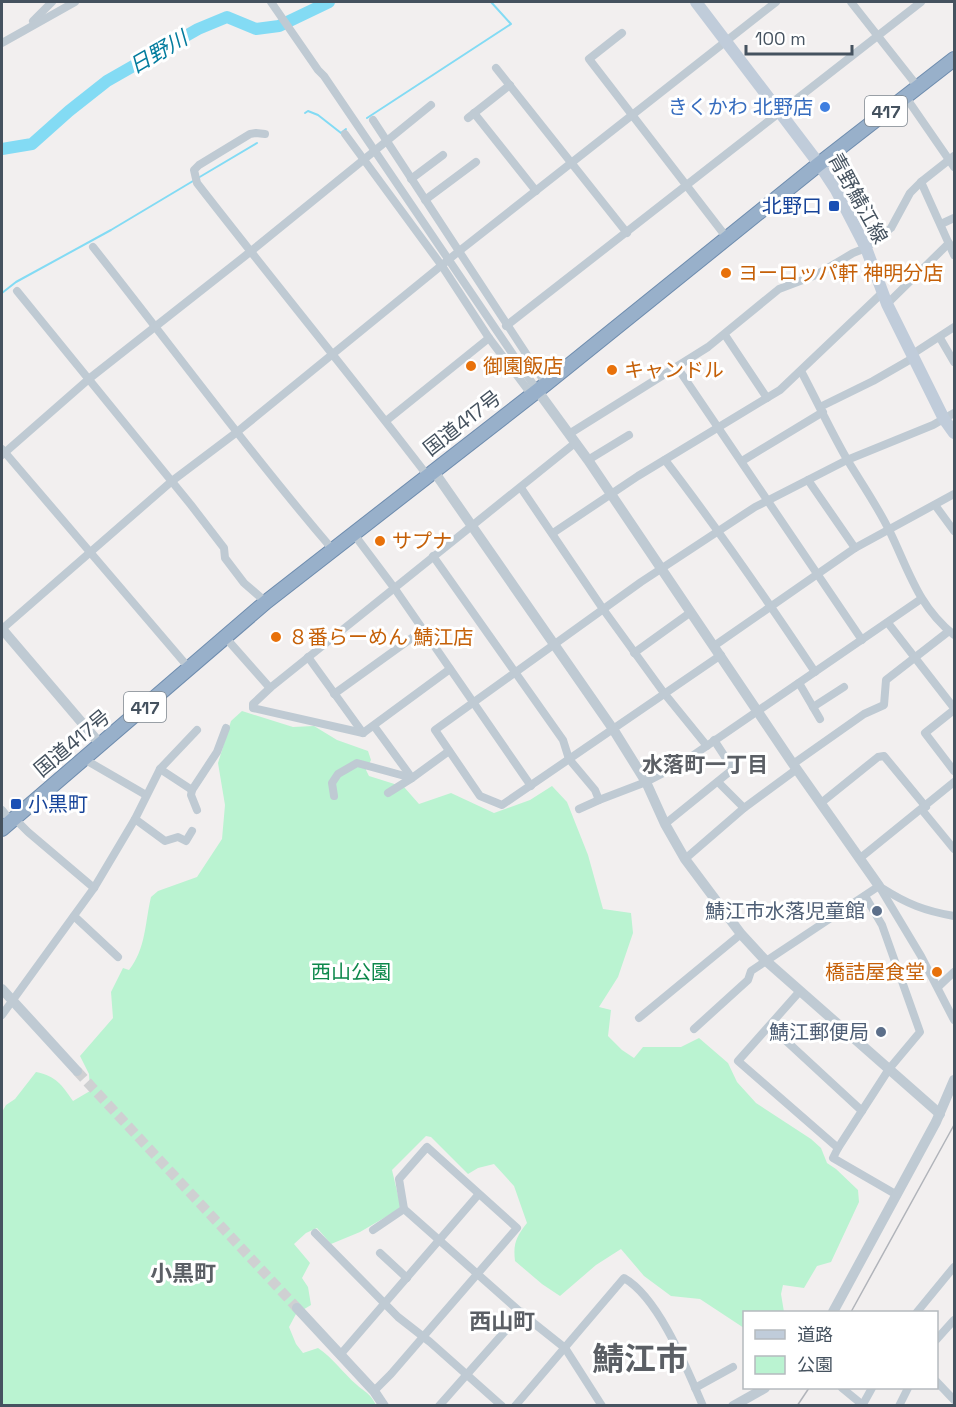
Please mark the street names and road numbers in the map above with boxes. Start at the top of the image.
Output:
road number: 417 [865,96,907,126]
street label: 青野鯖江線 [822,148,894,248]
street label: 国道417号 [418,385,506,461]
road number: 417 [124,692,166,722]
street label: 国道417号 [29,704,115,782]

